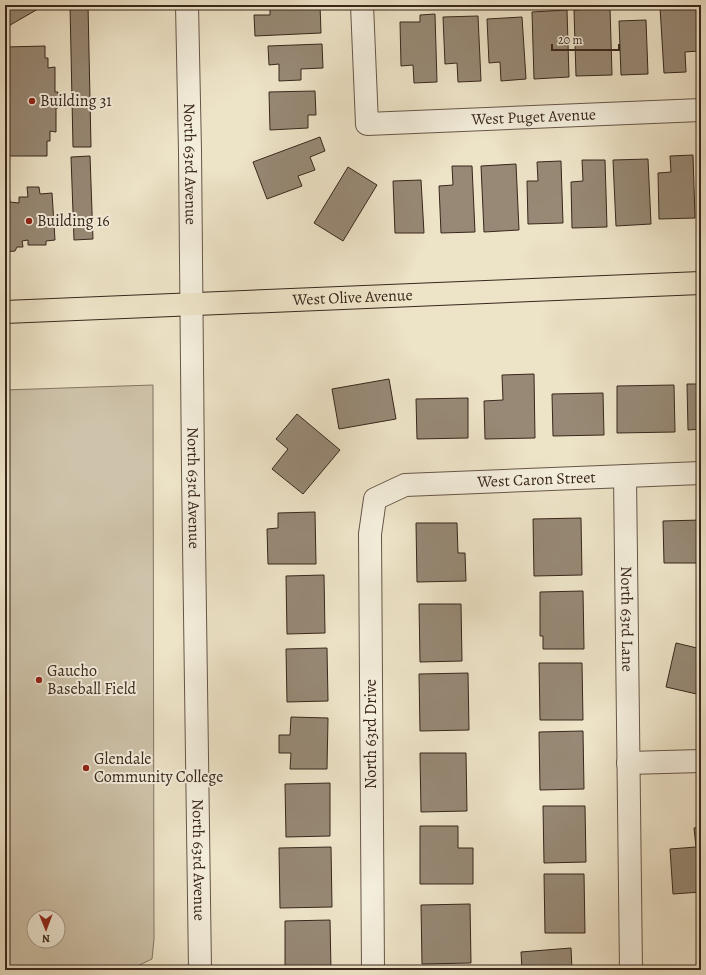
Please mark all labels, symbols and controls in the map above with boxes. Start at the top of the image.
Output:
scale bar [552,26,619,52]
text: 20 m [558,32,582,48]
place label: Building 31 [40,90,112,112]
marker: Building 31 [27,96,37,106]
street label: North 63rd Avenue [178,103,202,225]
street label: West Puget Avenue [470,103,596,131]
place label: Building 16 [37,210,110,232]
marker: Building 16 [24,216,34,226]
street label: West Olive Avenue [291,284,413,311]
street label: North 63rd Avenue [182,427,205,549]
street label: West Caron Street [476,466,596,493]
street label: North 63rd Lane [615,566,638,672]
place label: Gaucho Baseball Field [47,660,137,700]
marker: Gaucho Baseball Field [34,675,44,685]
street label: North 63rd Drive [360,679,382,789]
place label: Glendale Community College [94,748,223,788]
marker: Glendale Community College [81,763,91,773]
street label: North 63rd Avenue [187,799,210,921]
north arrow [26,909,66,949]
text: N [42,931,50,946]

